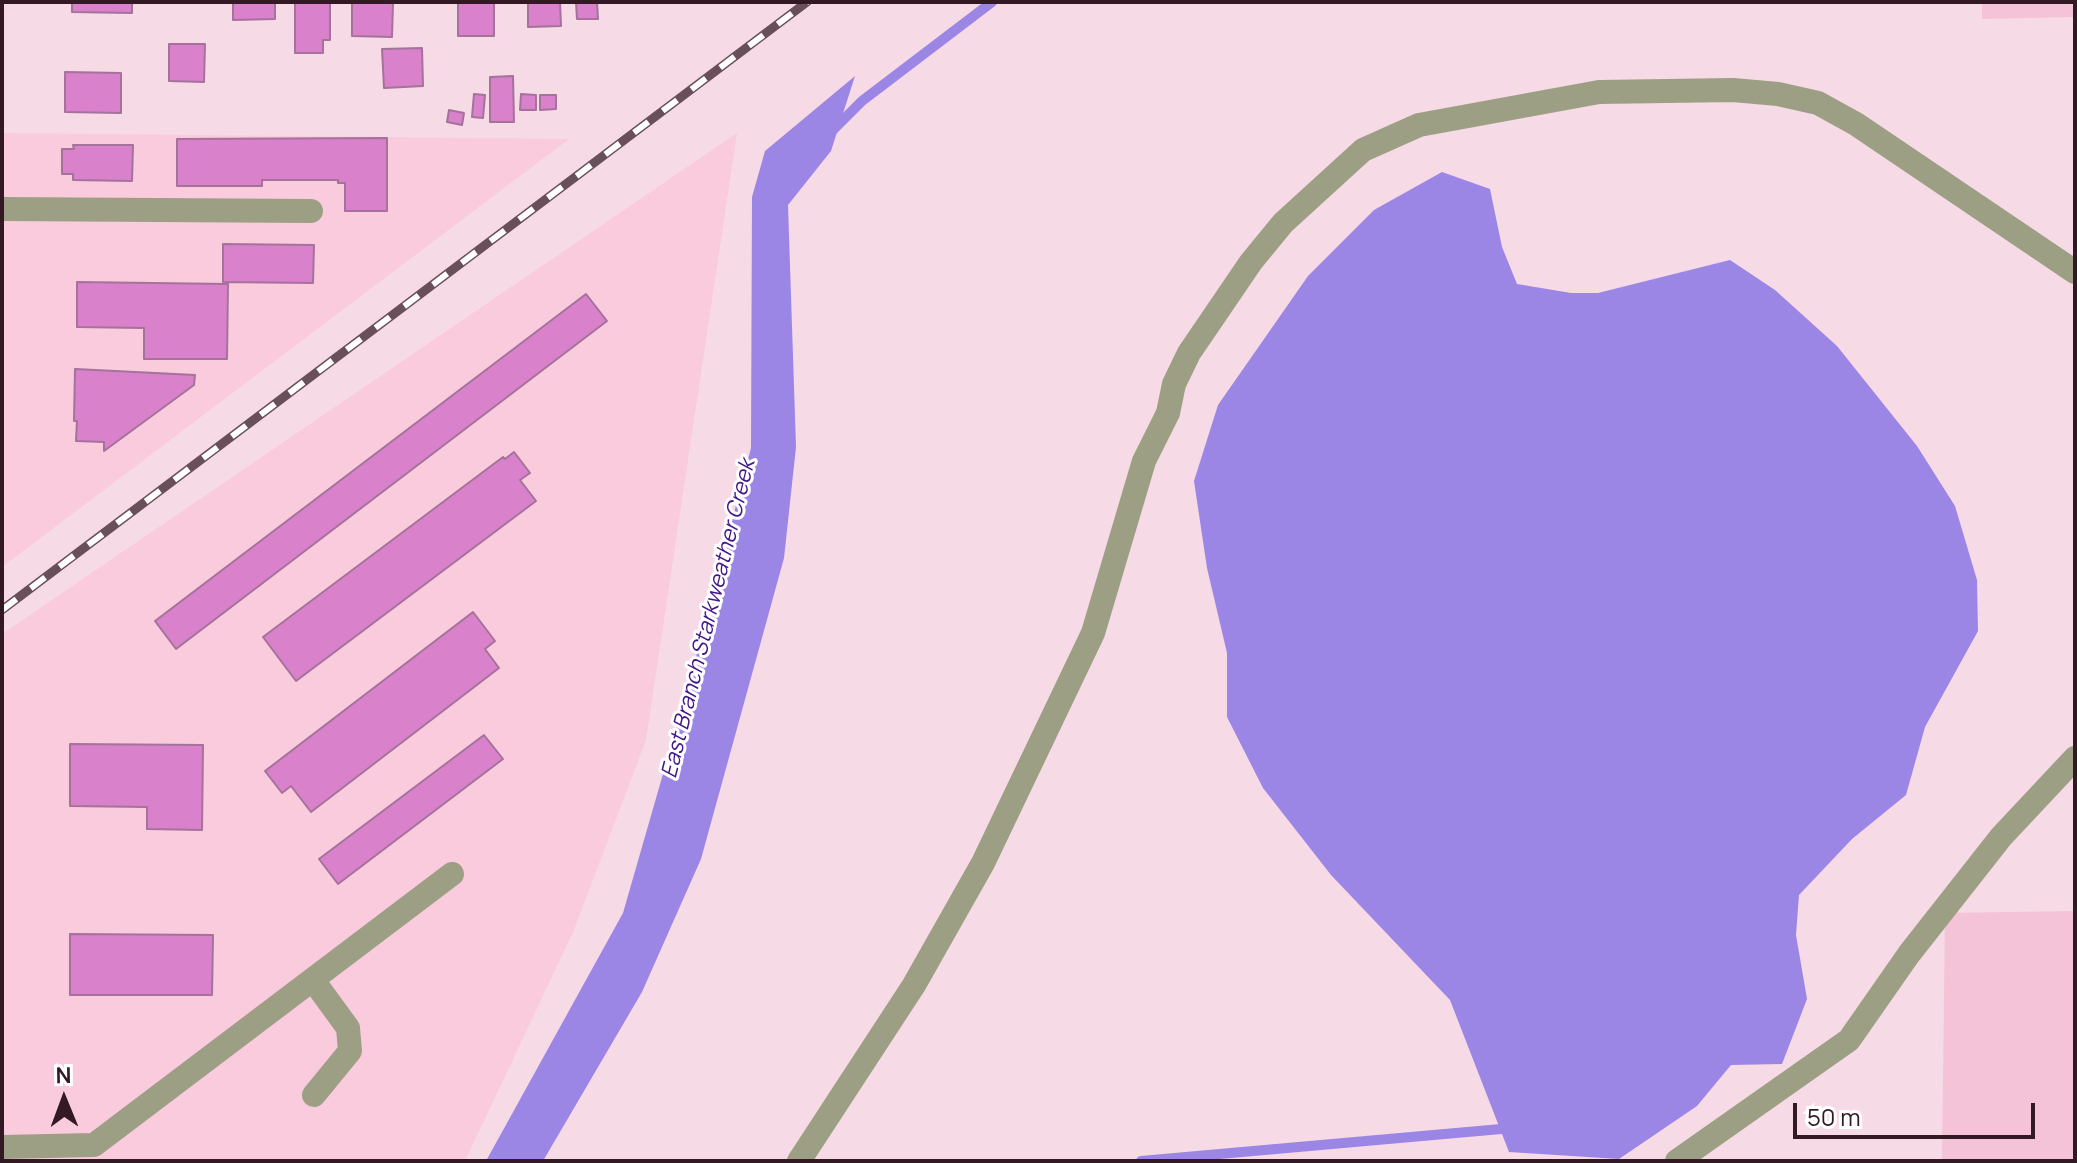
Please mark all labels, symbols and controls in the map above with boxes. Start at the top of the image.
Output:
water label: East Branch Starkweather Creek [657,457,761,781]
north arrow [24,1059,104,1139]
text: N [55,1060,72,1090]
scale bar [1797,1087,2039,1137]
text: 50 m [1807,1100,1861,1133]

